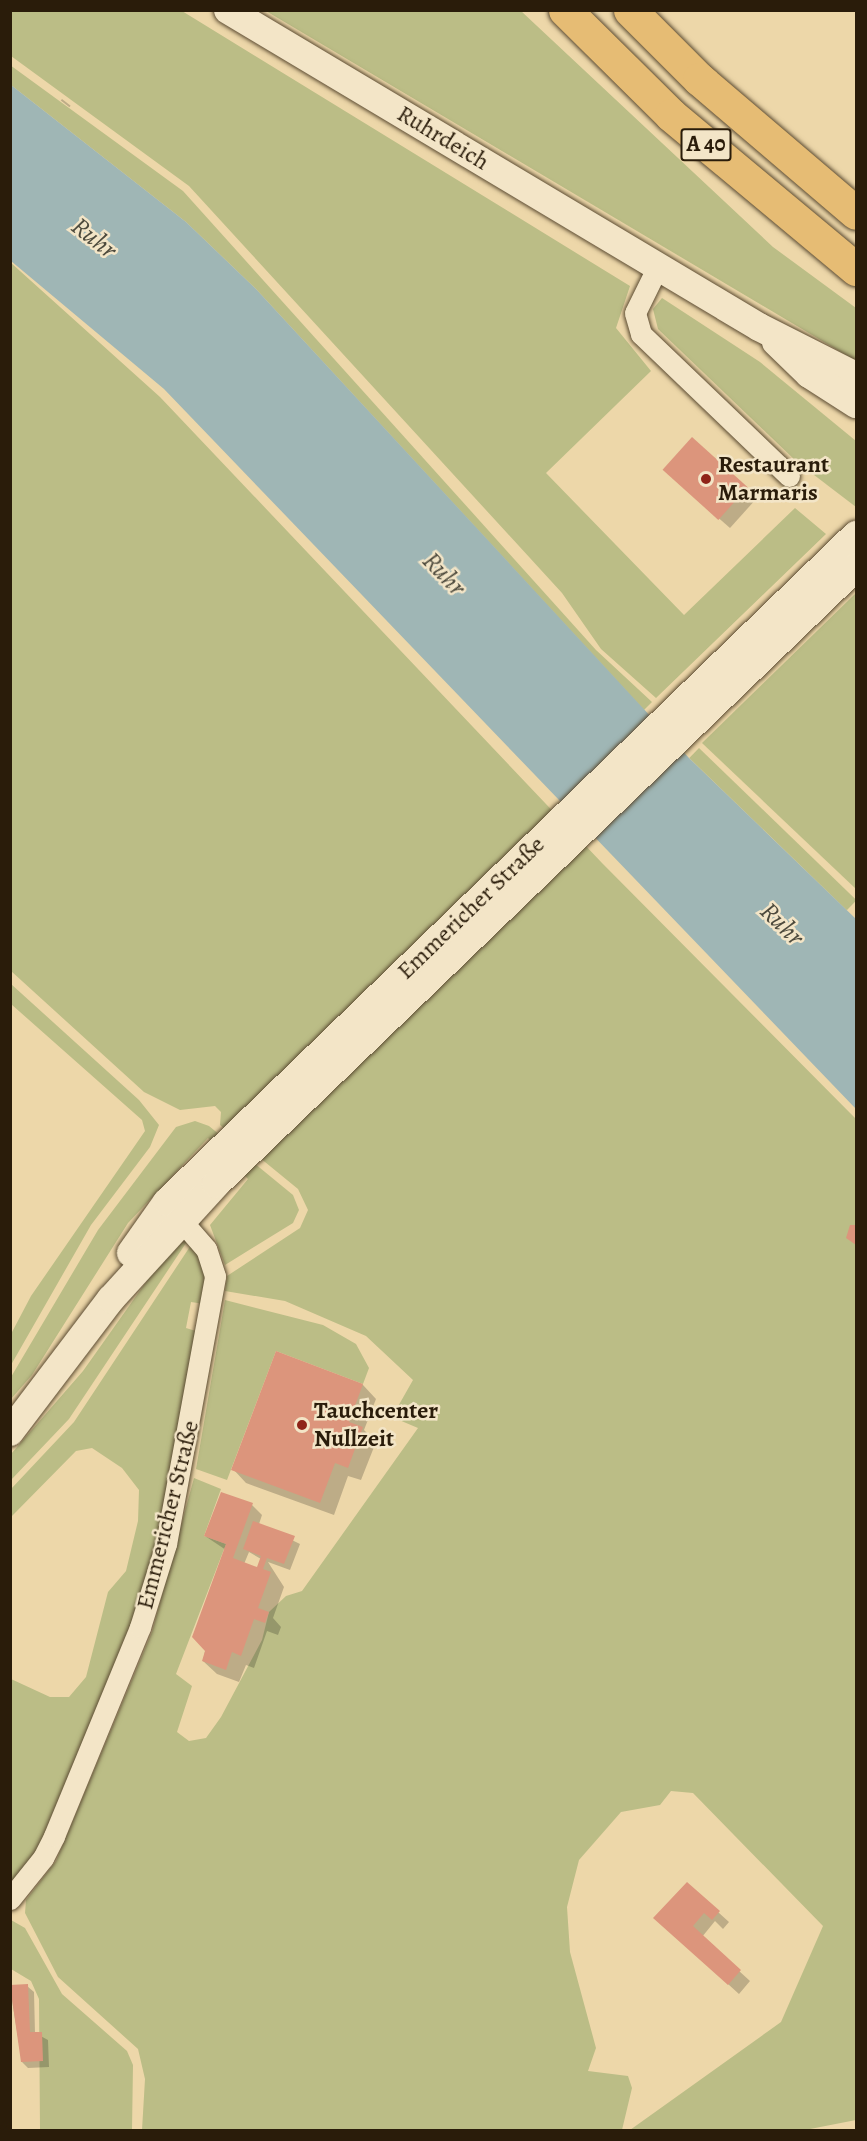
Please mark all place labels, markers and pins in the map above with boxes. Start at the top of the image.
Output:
place label: Restaurant Marmaris [718,451,829,507]
marker: Restaurant Marmaris [699,472,713,486]
place label: Tauchcenter Nullzeit [314,1397,438,1453]
marker: Tauchcenter Nullzeit [295,1418,309,1432]

